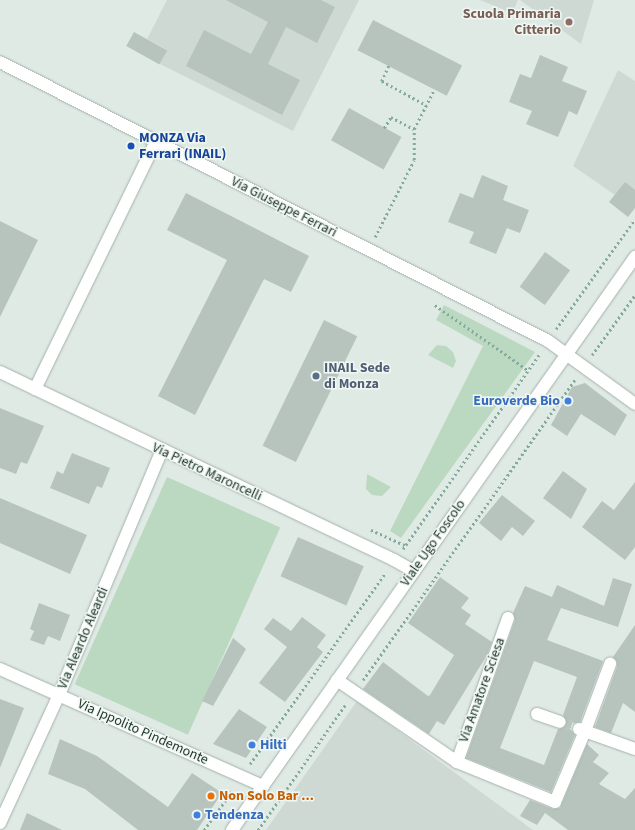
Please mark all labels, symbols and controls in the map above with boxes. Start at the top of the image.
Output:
place label: Scuola Primaria Citterio [463,6,561,38]
marker: Scuola Primaria Citterio [564,17,574,27]
place label: MONZA Via Ferrari (INAIL) [139,130,226,162]
marker: MONZA Via Ferrari (INAIL) [126,141,136,151]
street label: Via Giuseppe Ferrari [228,173,340,241]
place label: INAIL Sede di Monza [324,360,390,392]
marker: INAIL Sede di Monza [311,371,321,381]
place label: Euroverde Bio [473,393,560,409]
marker: Euroverde Bio [563,396,573,406]
street label: Via Pietro Maroncelli [149,439,265,505]
street label: Viale Ugo Foscolo [397,496,469,590]
street label: Via Aleardo Aleardi [54,584,112,692]
street label: Via Amatore Sciesa [455,635,509,745]
street label: Via Ippolito Pindemonte [75,696,211,768]
place label: Hilti [260,737,287,753]
marker: Hilti [247,740,257,750]
place label: Non Solo Bar ... [219,788,314,804]
marker: Non Solo Bar ... [206,791,216,801]
place label: Tendenza [205,807,264,823]
marker: Tendenza [192,810,202,820]

